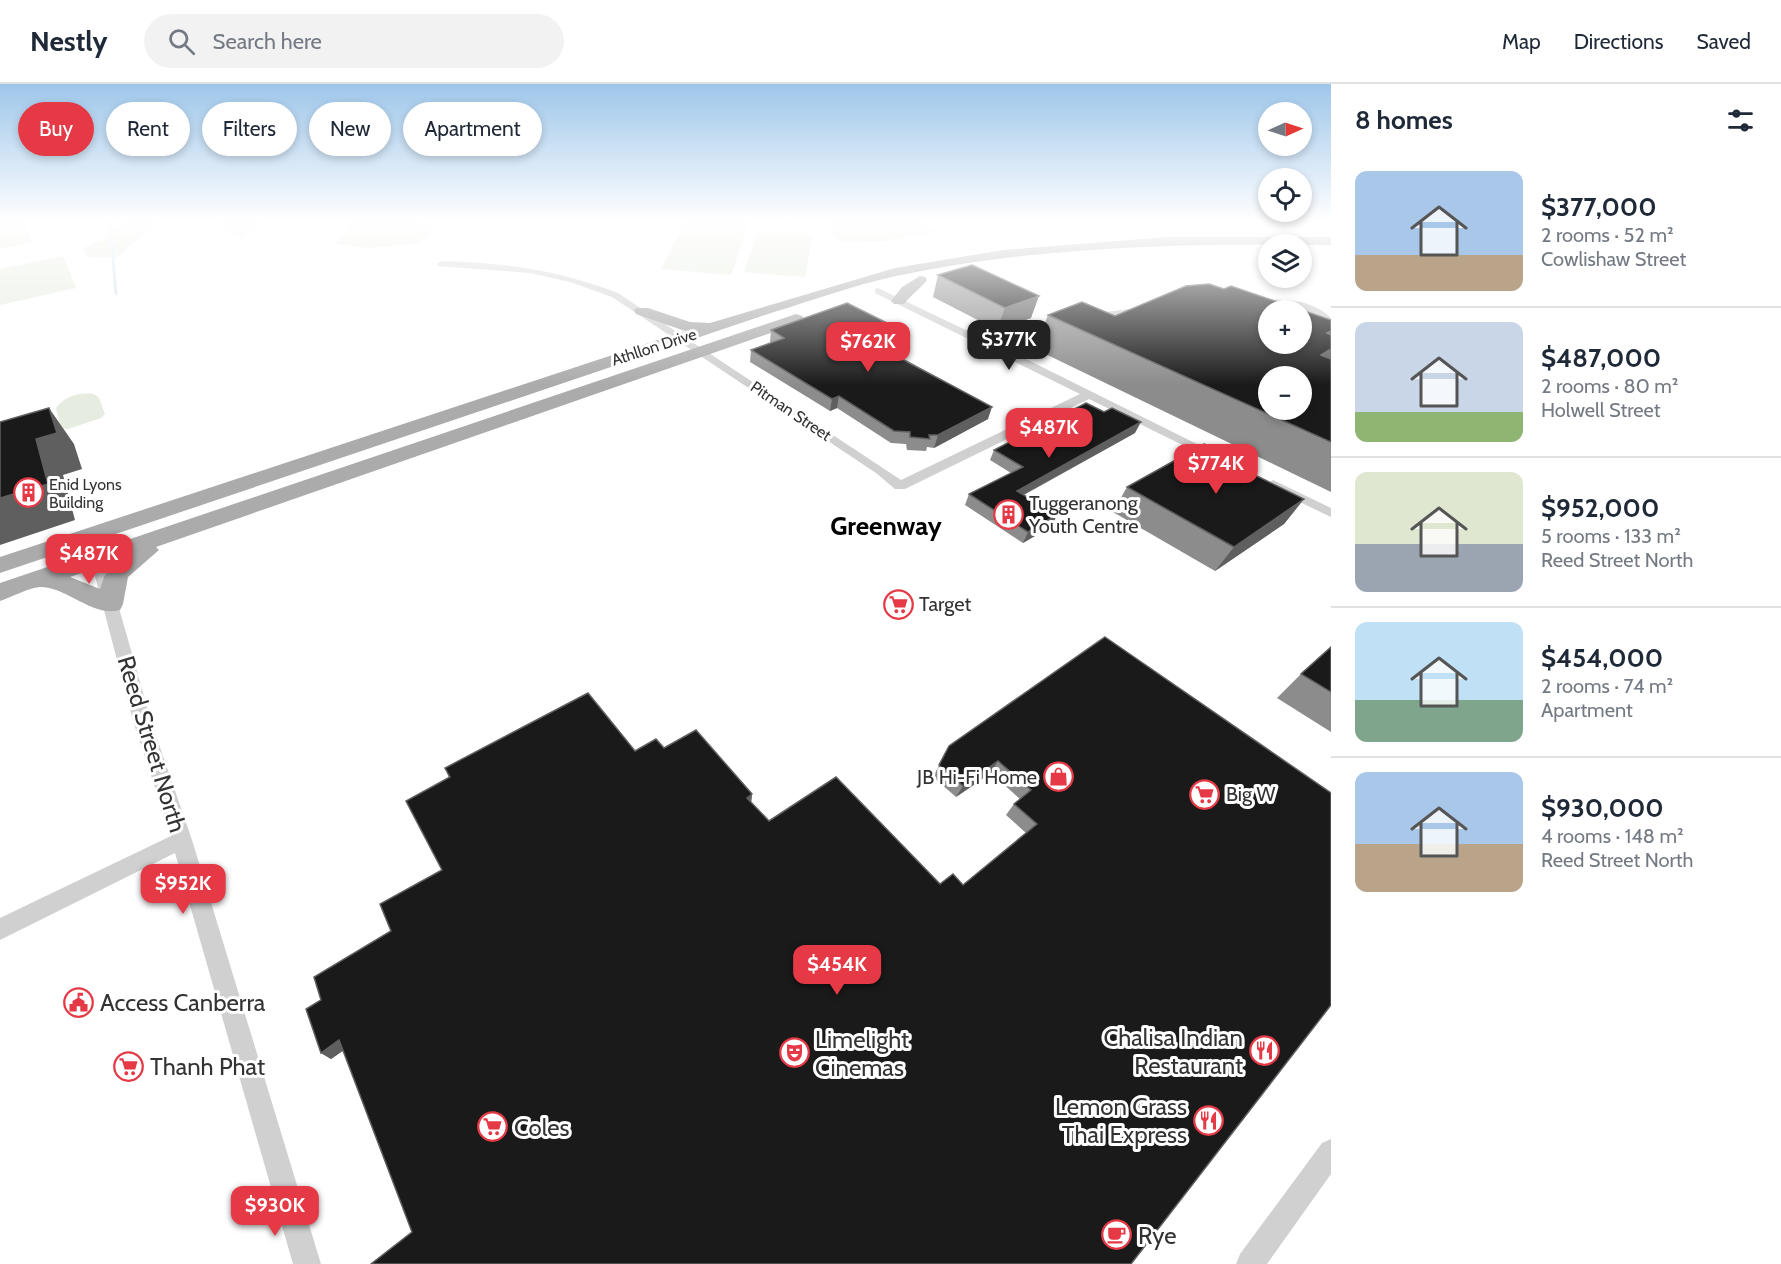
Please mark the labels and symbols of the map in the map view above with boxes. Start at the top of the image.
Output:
north arrow [1258,102,1312,156]
pin: $377K [967,320,1051,371]
pin: $762K [826,322,910,373]
street label: Athllon Drive [609,324,699,370]
street label: Pitman Street [747,377,835,445]
pin: $487K [1007,408,1091,459]
pin: $774K [1174,444,1258,495]
place label: Enid Lyons Building [49,475,122,512]
building icon: Enid Lyons Building [12,477,44,509]
place label: Tuggeranong Youth Centre [1028,491,1139,538]
building icon: Tuggeranong Youth Centre [992,499,1024,531]
district label: Greenway [830,510,942,542]
pin: $487K [47,534,131,585]
supermarket icon: Target [882,588,914,620]
place label: Target [919,592,971,616]
street label: Reed Street North [111,652,193,836]
shop icon: JB Hi-Fi Home [1042,761,1074,793]
place label: JB Hi-Fi Home [916,765,1037,789]
supermarket icon: Big W [1189,778,1221,810]
place label: Big W [1226,782,1276,806]
pin: $952K [141,864,225,915]
pin: $454K [795,945,879,996]
public building icon: Access Canberra [63,986,95,1018]
place label: Access Canberra [100,988,266,1017]
place label: Chalisa Indian Restaurant [1103,1023,1243,1080]
place label: Limelight Cinemas [815,1025,909,1082]
restaurant icon: Chalisa Indian Restaurant [1248,1035,1280,1067]
theatre icon: Limelight Cinemas [778,1037,810,1069]
supermarket icon: Thanh Phat [113,1050,145,1082]
place label: Thanh Phat [150,1052,265,1081]
place label: Lemon Grass Thai Express [1055,1092,1187,1149]
restaurant icon: Lemon Grass Thai Express [1192,1104,1224,1136]
supermarket icon: Coles [477,1111,509,1143]
place label: Coles [514,1113,569,1142]
pin: $930K [233,1186,317,1237]
cafe icon: Rye [1101,1219,1133,1251]
place label: Rye [1138,1221,1176,1250]

